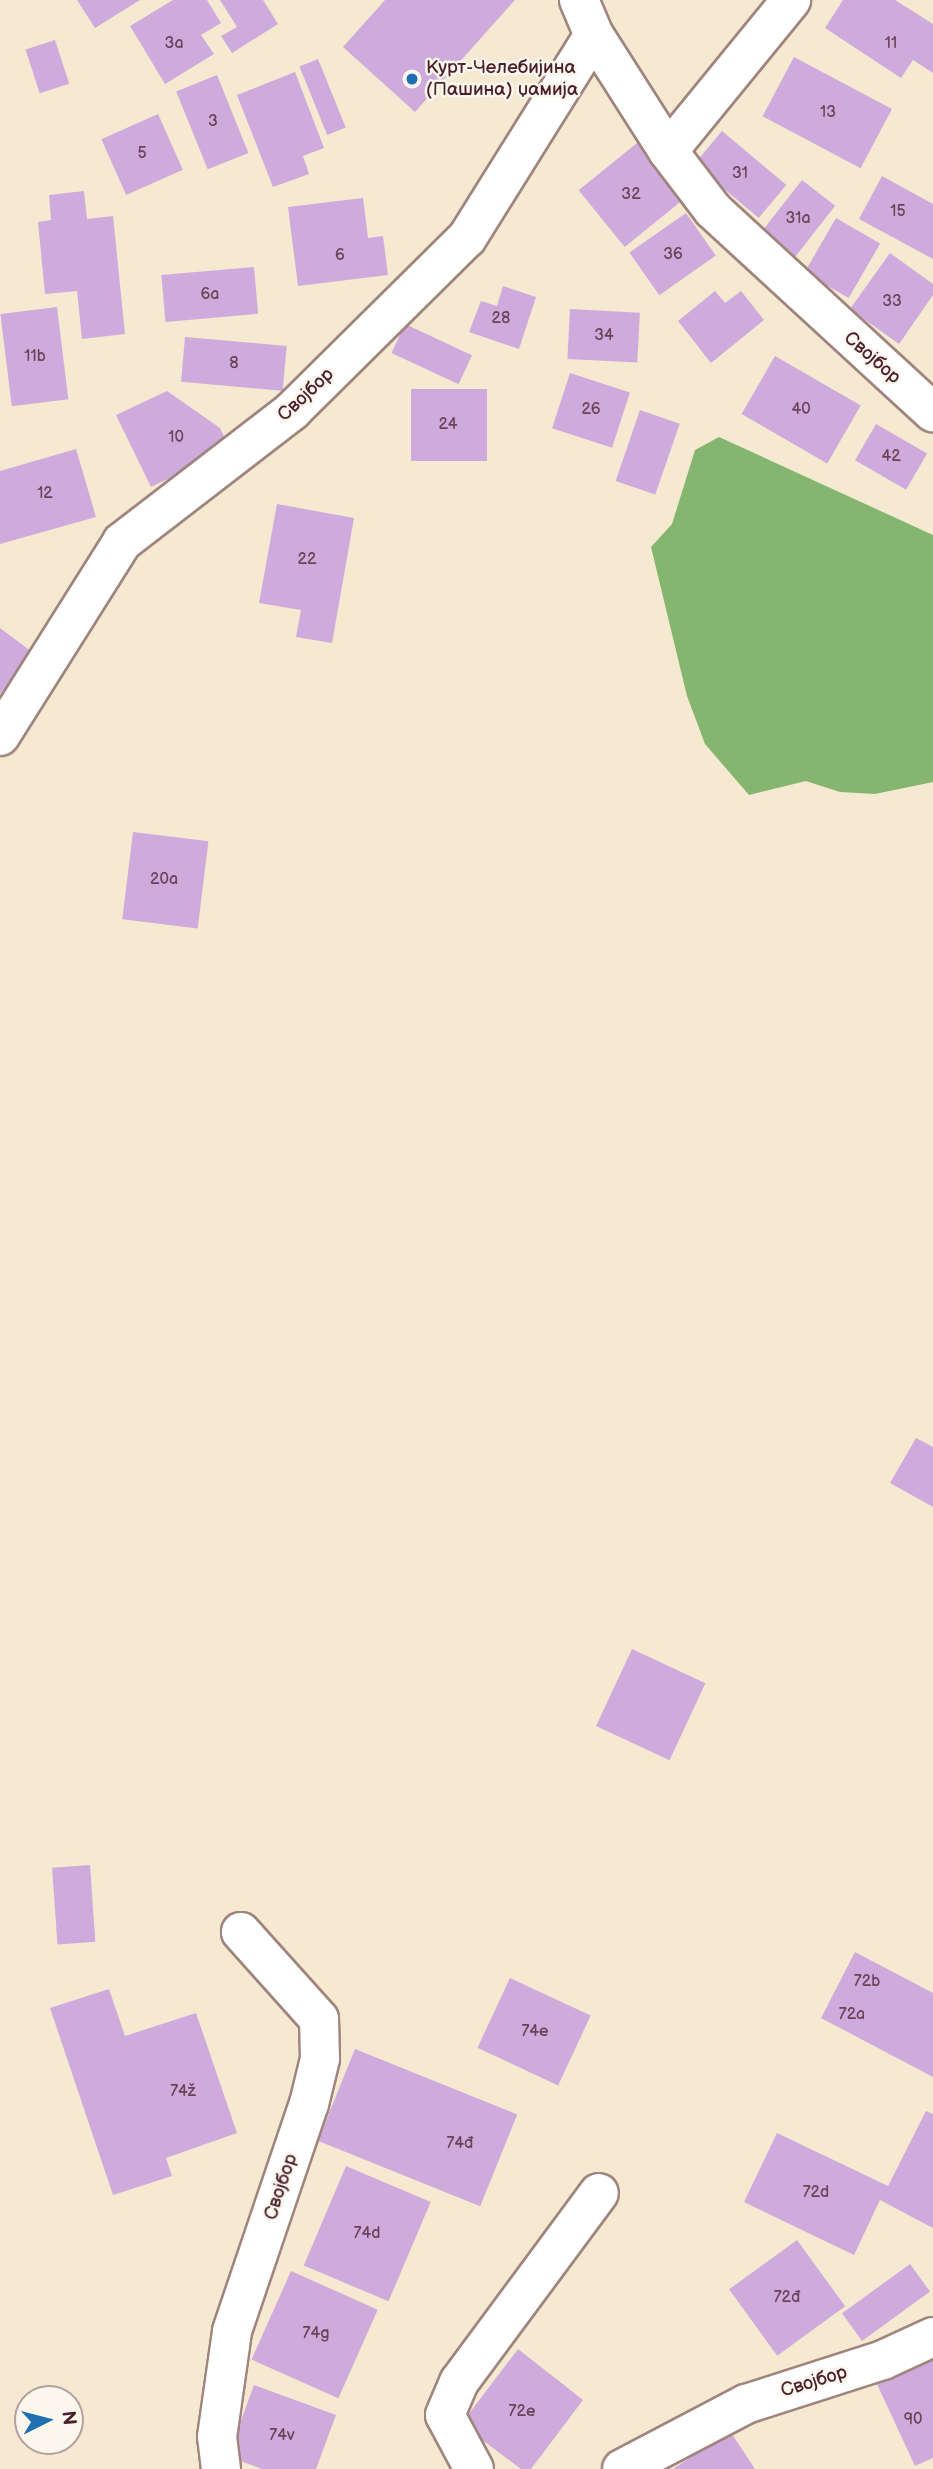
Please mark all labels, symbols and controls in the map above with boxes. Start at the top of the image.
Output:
house number: 3a [165,34,183,54]
house number: 11 [885,34,897,54]
place label: Курт-Челебијина (Пашина) џамија [426,57,578,101]
marker: Курт-Челебијина (Пашина) џамија [404,71,420,87]
house number: 13 [820,103,836,123]
house number: 3 [208,112,218,132]
house number: 5 [137,144,147,164]
house number: 31 [732,164,748,184]
house number: 32 [621,185,641,205]
house number: 15 [890,202,906,222]
house number: 31a [785,209,811,229]
house number: 36 [663,245,683,265]
house number: 6 [335,246,345,266]
house number: 6a [201,285,219,305]
house number: 33 [882,292,902,312]
house number: 28 [492,309,510,329]
house number: 34 [594,326,614,346]
street label: Својбор [839,327,905,389]
house number: 11b [24,347,46,367]
house number: 8 [229,354,239,374]
street label: Својбор [273,363,339,427]
house number: 26 [581,400,601,420]
house number: 40 [791,400,811,420]
house number: 24 [439,415,457,435]
house number: 10 [168,428,184,448]
house number: 42 [881,447,901,467]
house number: 12 [37,484,53,504]
house number: 22 [298,550,316,570]
house number: 20a [150,870,178,890]
house number: 72b [854,1972,880,1992]
house number: 72a [839,2005,865,2025]
house number: 74e [521,2022,549,2042]
house number: 74ž [170,2082,196,2102]
house number: 74đ [446,2134,474,2154]
street label: Својбор [259,2151,303,2223]
house number: 72d [803,2183,829,2203]
house number: 74d [354,2224,380,2244]
house number: 72đ [774,2288,800,2308]
house number: 74g [303,2324,329,2344]
street label: Својбор [778,2361,850,2403]
north arrow [14,2385,84,2455]
house number: 72e [509,2402,535,2422]
text: N [56,2410,81,2426]
house number: 90 [904,2410,922,2430]
house number: 74v [269,2426,295,2446]

